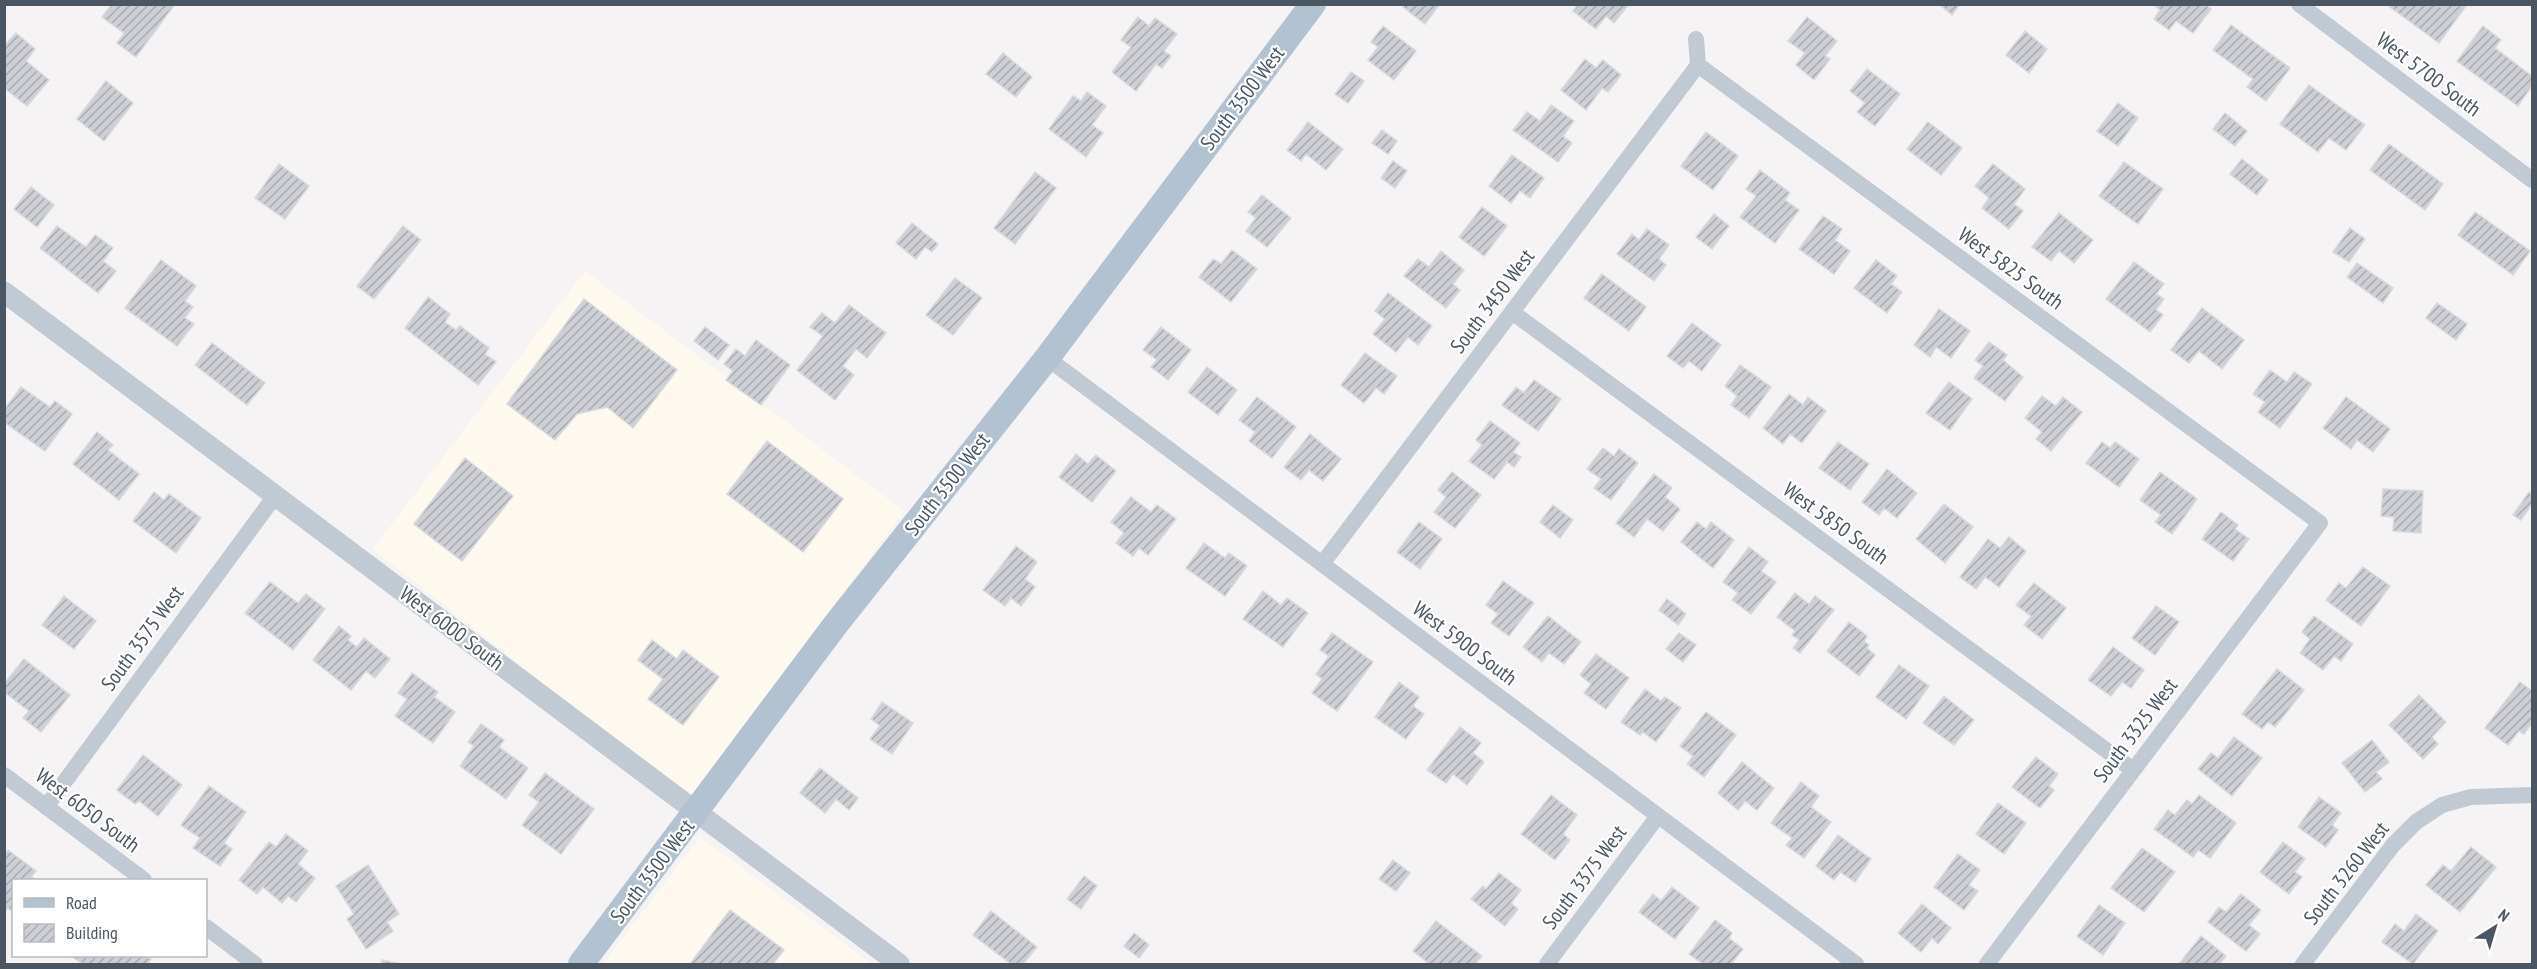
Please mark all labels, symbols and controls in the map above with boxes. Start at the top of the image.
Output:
street label: West 5700 South [2371,26,2487,122]
street label: South 3500 West [1194,40,1290,155]
street label: West 5825 South [1953,221,2069,315]
street label: South 3450 West [1444,243,1540,358]
street label: South 3500 West [898,427,996,541]
street label: West 5850 South [1778,476,1894,570]
street label: South 3575 West [95,580,189,696]
street label: West 6000 South [394,580,510,676]
street label: West 5900 South [1407,595,1523,691]
street label: South 3325 West [2087,672,2183,787]
street label: West 6050 South [30,762,146,858]
street label: South 3500 West [604,813,700,928]
street label: South 3260 West [2297,816,2395,930]
street label: South 3375 West [1536,819,1632,934]
legend [12,879,207,957]
text: Road [66,891,97,914]
north arrow [2465,897,2525,957]
text: N [2495,904,2513,926]
text: Building [66,921,118,944]

